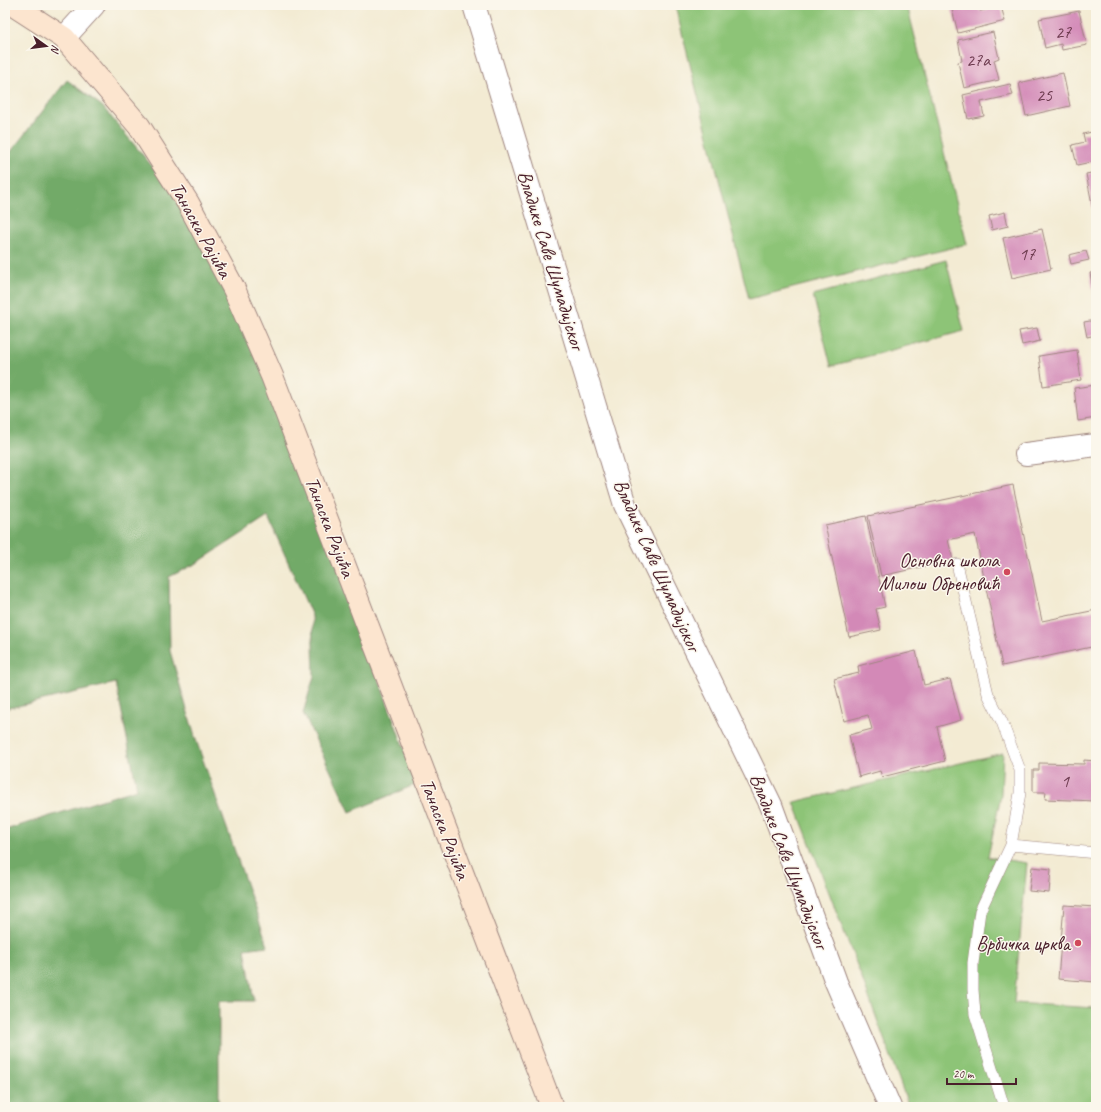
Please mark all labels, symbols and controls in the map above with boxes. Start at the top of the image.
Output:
house number: 27 [1055,21,1072,43]
north arrow [26,26,66,66]
text: N [48,43,63,56]
house number: 27a [966,49,991,71]
house number: 25 [1036,84,1053,106]
street label: Владике Саве Шумадијског [512,168,591,355]
street label: Танаска Рајића [164,178,238,283]
house number: 17 [1019,243,1036,265]
street label: Танаска Рајића [299,473,361,582]
street label: Владике Саве Шумадијског [608,475,707,657]
place label: Основна школа Милош Обреновић [879,548,1000,596]
marker: Основна школа Милош Обреновић [1002,567,1012,577]
street label: Владике Саве Шумадијског [744,770,835,955]
house number: 1 [1061,770,1070,792]
street label: Танаска Рајића [414,775,476,884]
place label: Врбичка црква [976,931,1072,956]
marker: Врбичка црква [1073,938,1083,948]
scale bar [947,1060,1016,1086]
text: 20 m [953,1066,975,1082]

